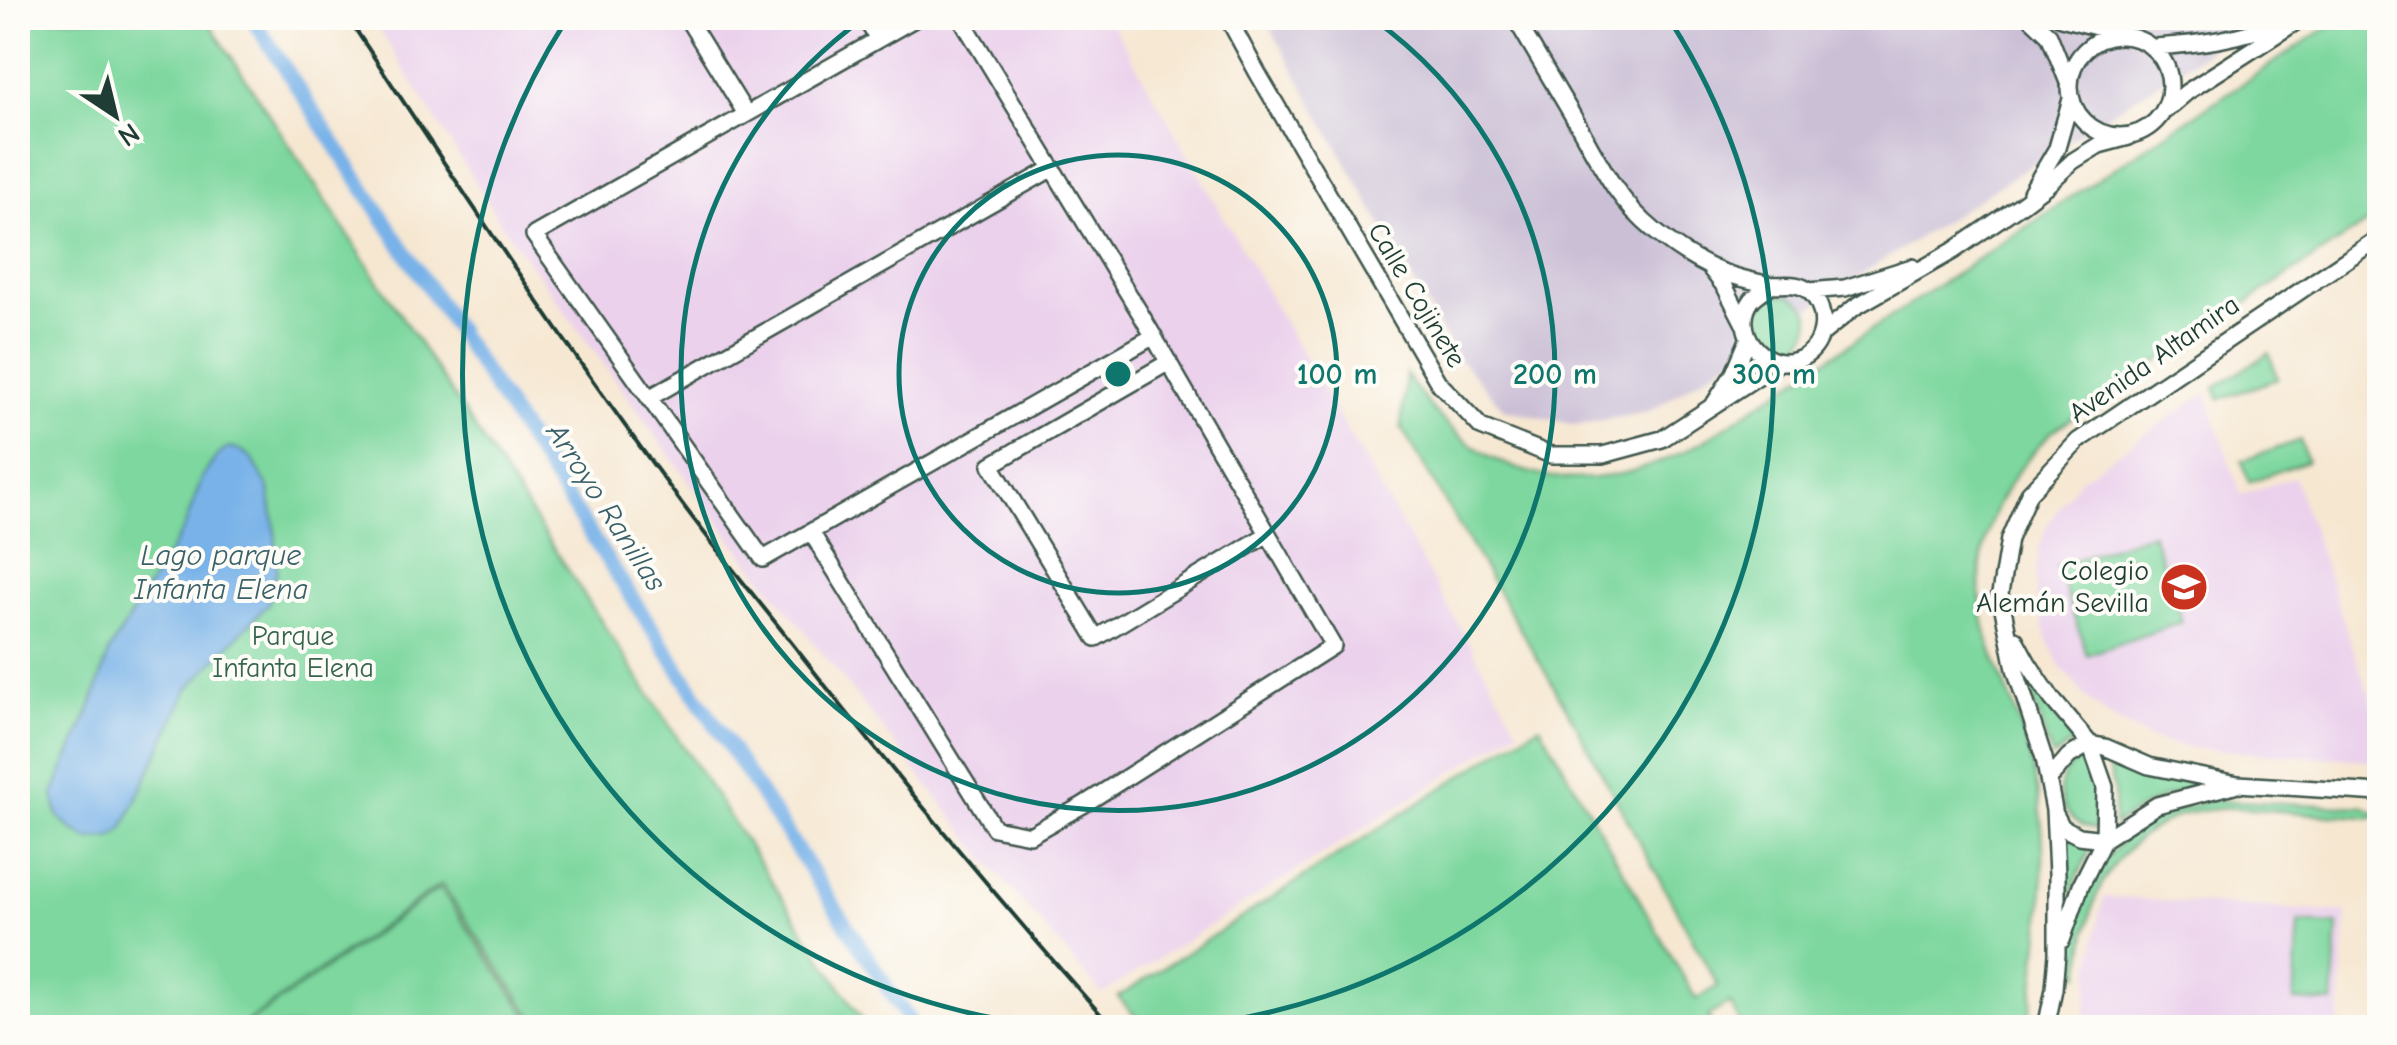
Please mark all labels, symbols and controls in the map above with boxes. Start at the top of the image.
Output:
north arrow [65,65,165,165]
text: N [112,116,145,153]
street label: Calle Cojinete [1361,217,1473,373]
street label: Avenida Altamira [2063,288,2245,430]
centre of rings [1100,356,1136,392]
text: 100 m [1297,357,1377,392]
text: 200 m [1513,357,1597,392]
text: 300 m [1732,357,1816,392]
water label: Arroyo Ranillas [538,416,674,598]
water label: Lago parque Infanta Elena [133,538,308,607]
place label: Colegio Alemán Sevilla [1976,555,2149,619]
school or university icon: Colegio Alemán Sevilla [2158,561,2210,613]
park label: Parque Infanta Elena [212,620,374,684]

